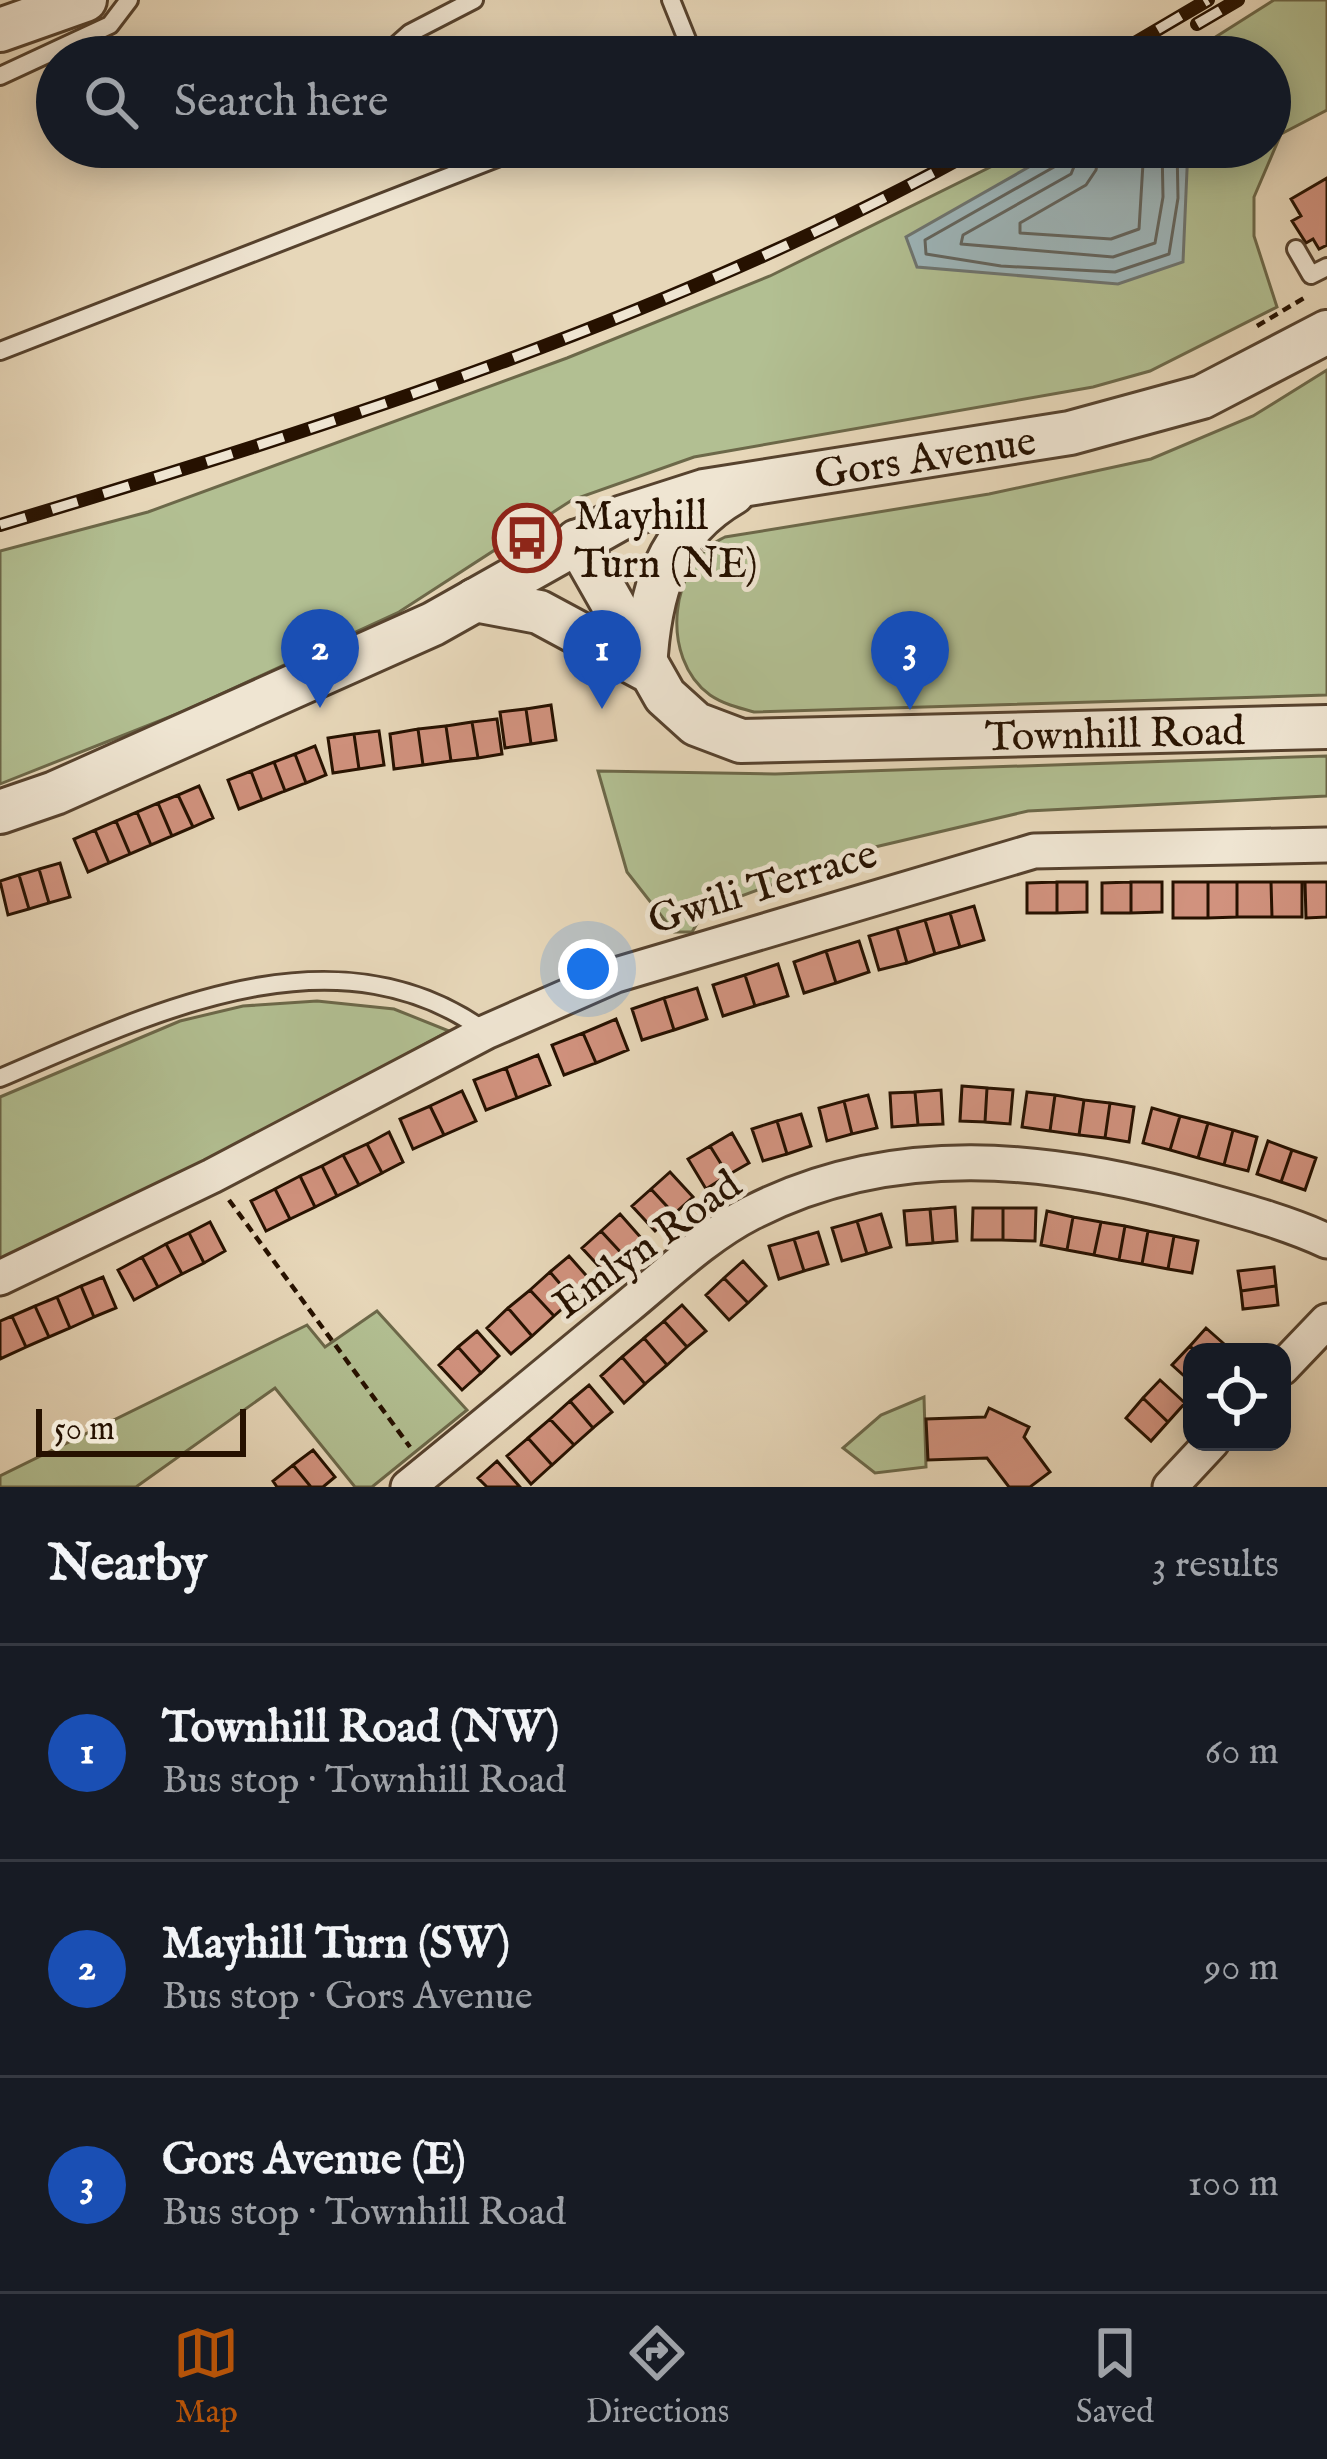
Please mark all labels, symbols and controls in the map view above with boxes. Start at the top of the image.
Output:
search box [36,36,1291,168]
icon: search [78,69,144,135]
text: Search here [174,74,388,131]
street label: Gors Avenue [811,416,1040,503]
place label: Mayhill Turn (NE) [574,491,758,592]
bus stop icon: Mayhill Turn (NE) [492,503,562,573]
pin: 2 [281,609,359,708]
pin: 1 [563,610,641,709]
pin: 3 [871,611,949,710]
street label: Townhill Road [984,706,1246,765]
street label: Gwili Terrace [642,828,884,948]
your location [558,939,618,999]
street label: Emlyn Road [544,1159,753,1332]
map controls [1183,1343,1291,1451]
button: locate [1183,1343,1291,1451]
scale bar [36,1403,246,1456]
text: 50 m [54,1409,115,1451]
text: Nearby [48,1533,207,1598]
text: 3 results [1152,1541,1279,1590]
text: Townhill Road (NW) [162,1700,559,1757]
text: 1 [80,1728,94,1777]
text: 60 m [1205,1728,1279,1777]
text: Bus stop · Townhill Road [162,1757,566,1806]
text: Mayhill Turn (SW) [162,1916,510,1973]
text: 2 [78,1944,96,1993]
text: 90 m [1204,1944,1279,1993]
text: Bus stop · Gors Avenue [162,1973,533,2022]
text: Gors Avenue (E) [162,2132,466,2189]
text: 3 [80,2160,94,2209]
text: 100 m [1188,2160,1279,2209]
text: Bus stop · Townhill Road [162,2189,566,2238]
tab: Map [173,2320,239,2434]
tab: Directions [586,2320,729,2434]
tab: Saved [1076,2320,1154,2434]

